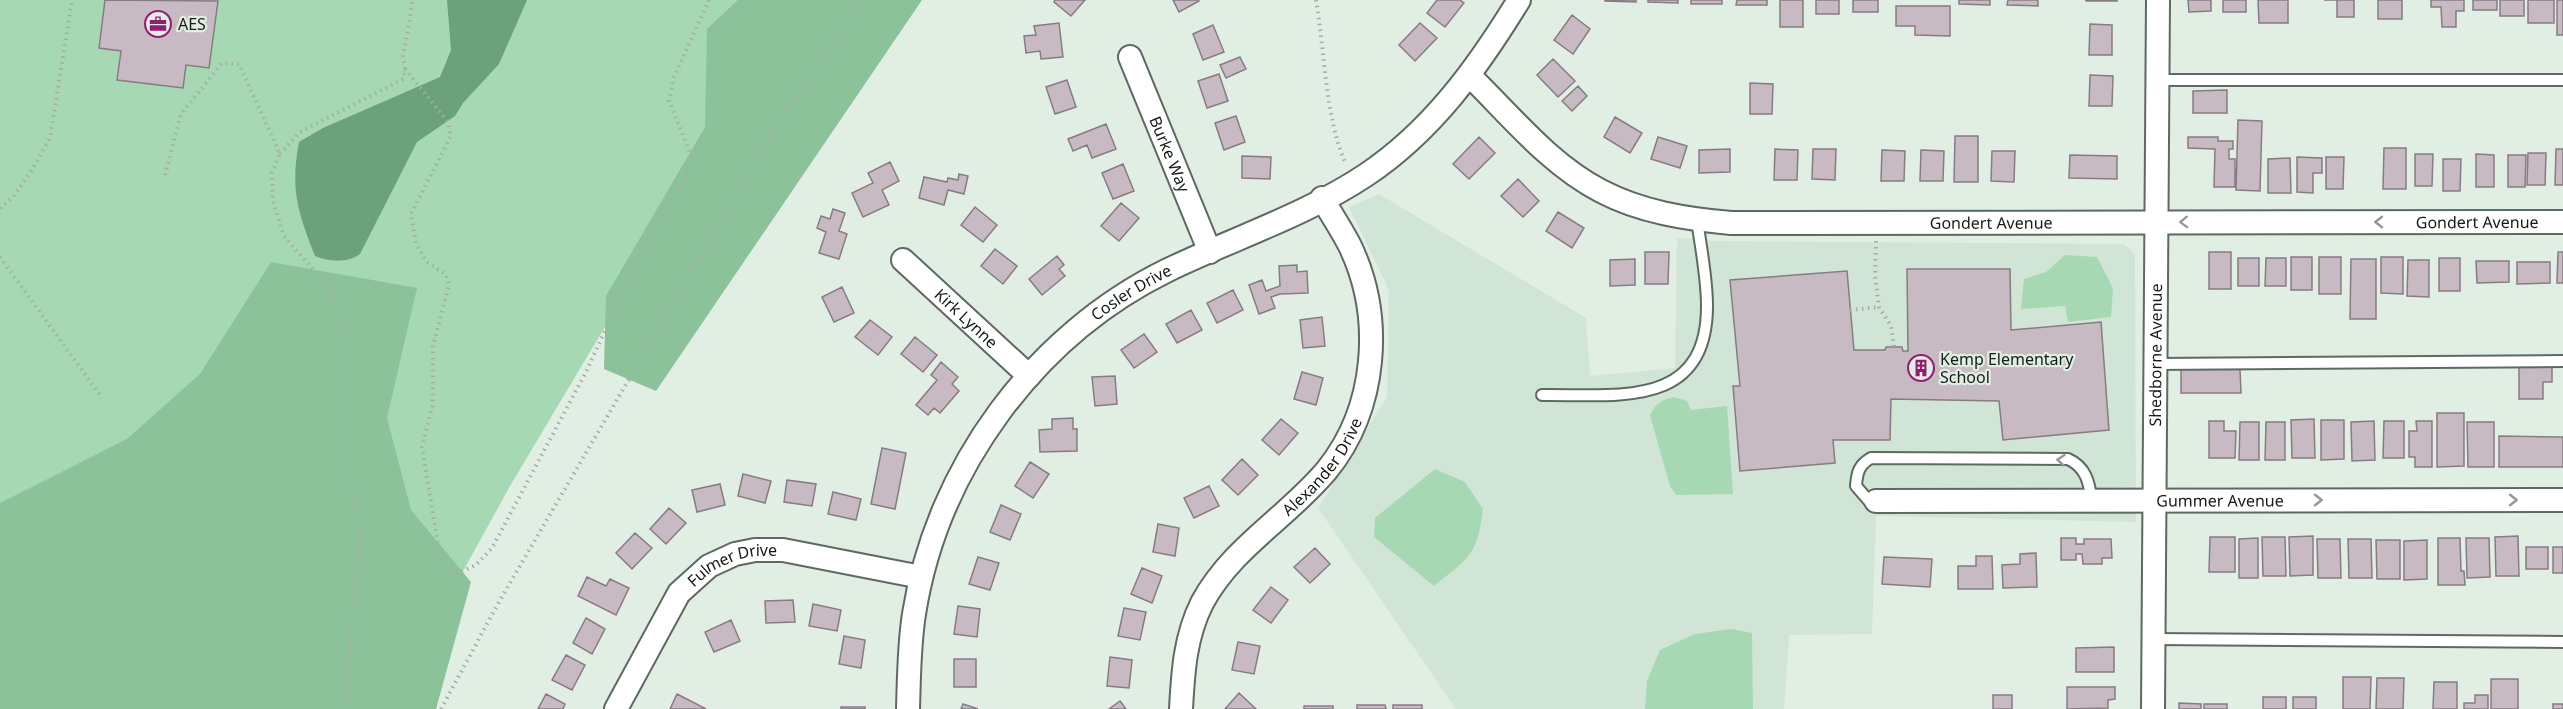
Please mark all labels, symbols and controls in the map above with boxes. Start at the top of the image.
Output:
office icon: AES [143,9,173,39]
place label: AES [178,13,206,35]
street label: Burke Way [1144,113,1196,196]
street label: Gondert Avenue [2416,211,2539,233]
street label: Gondert Avenue [1930,212,2053,234]
one-way arrow [2179,215,2188,228]
one-way arrow [2374,216,2383,228]
street label: Cosler Drive [1086,259,1175,325]
street label: Kirk Lynne [930,283,1003,353]
street label: Shedborne Avenue [2144,283,2167,427]
place label: Kemp Elementary School [1940,348,2074,388]
building icon: Kemp Elementary School [1906,353,1936,383]
street label: Alexander Drive [1277,414,1367,521]
one-way arrow [2056,454,2066,467]
street label: Gummer Avenue [2156,489,2284,512]
one-way arrow [2314,494,2323,506]
one-way arrow [2509,494,2518,506]
street label: Fulmer Drive [683,539,777,591]

